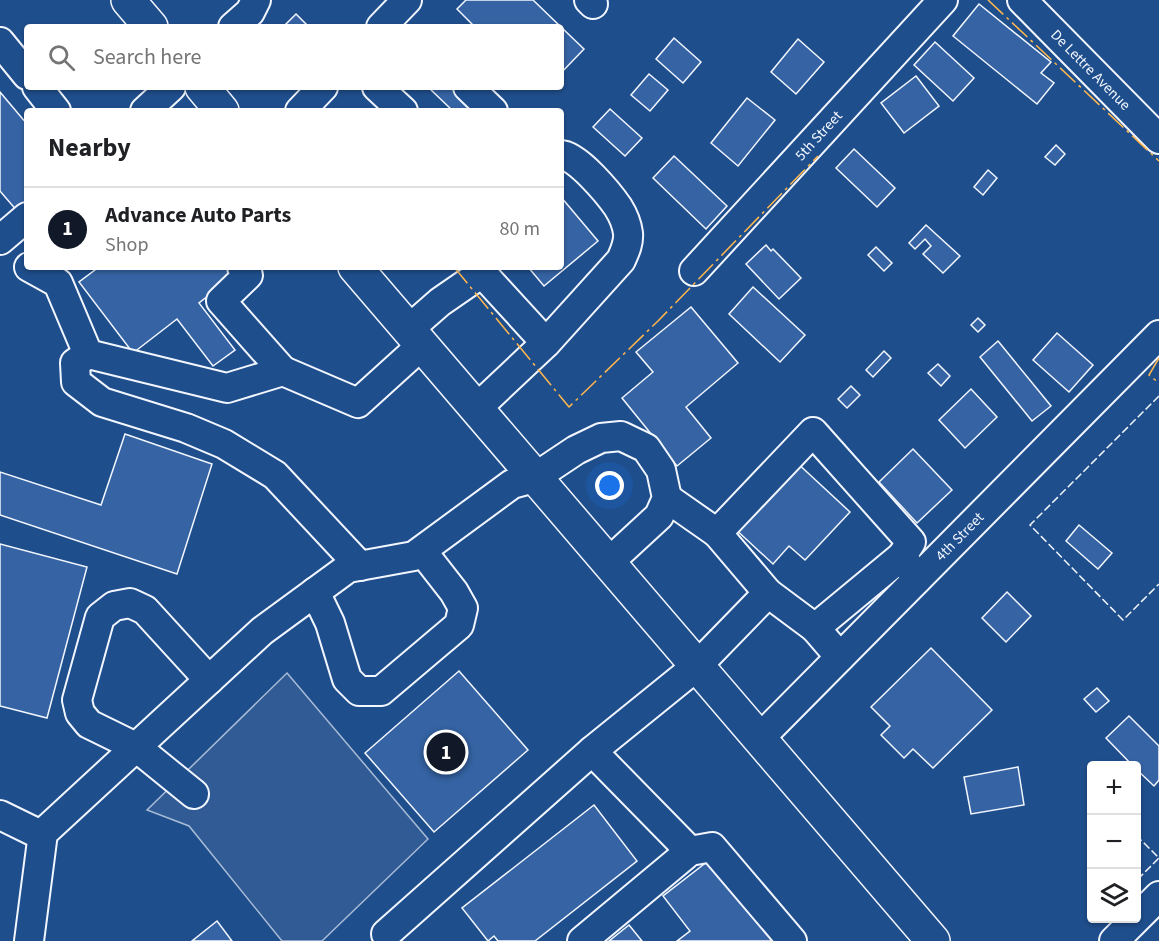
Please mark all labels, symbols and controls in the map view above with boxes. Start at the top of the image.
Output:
search box [24,24,564,90]
street label: De Lettre Avenue [1046,25,1135,115]
icon: search [45,41,78,74]
text: Search here [93,41,201,73]
street label: 5th Street [790,106,847,166]
text: Nearby [48,129,131,166]
text: Advance Auto Parts [105,199,291,231]
text: 1 [62,215,73,243]
text: 80 m [500,215,540,243]
text: Shop [105,231,149,259]
your location [595,471,624,500]
street label: 4th Street [931,508,989,566]
pin: 1 [426,730,466,774]
map controls [1087,761,1141,923]
button: + [1087,761,1141,815]
button: − [1087,815,1141,869]
button: layers [1087,869,1141,923]

